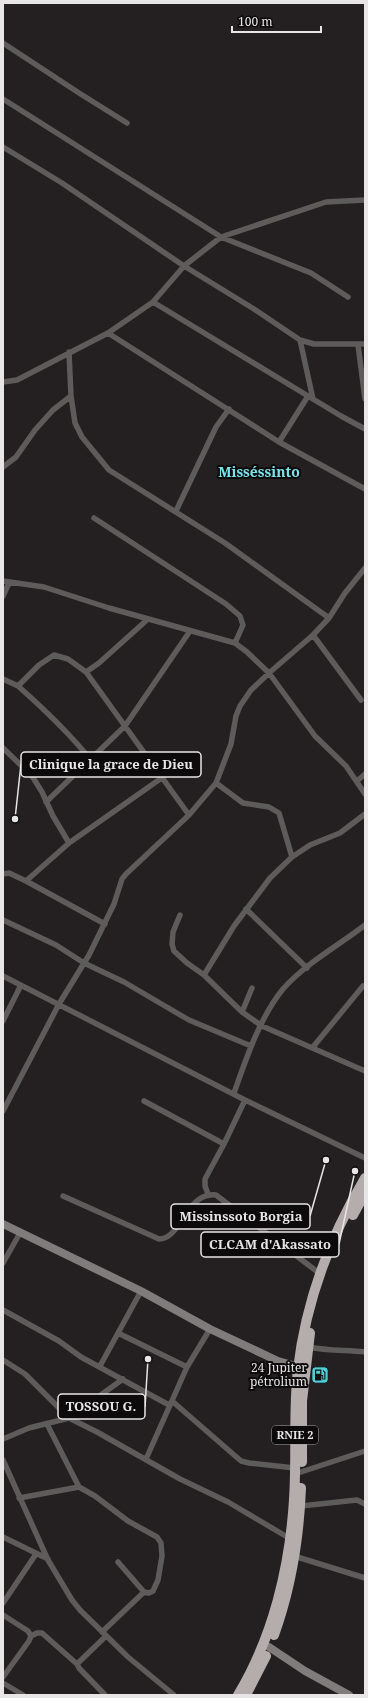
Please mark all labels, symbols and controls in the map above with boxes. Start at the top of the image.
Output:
scale bar [232,8,321,34]
text: 100 m [238,13,273,30]
district label: Misséssinto [218,462,300,481]
callout: Clinique la grace de Dieu [21,752,201,777]
text: Clinique la grace de Dieu [29,755,193,773]
callout: Missinssoto Borgia [171,1204,310,1229]
text: Missinssoto Borgia [180,1207,303,1225]
callout: CLCAM d'Akassato [201,1232,339,1257]
text: CLCAM d'Akassato [209,1235,331,1253]
place label: 24 Jupiter pétrolium [250,1359,307,1390]
fuel station icon: 24 Jupiter pétrolium [310,1365,330,1385]
callout: TOSSOU G. [58,1394,145,1419]
text: TOSSOU G. [66,1397,136,1415]
road number: RNIE 2 [272,1426,318,1444]

